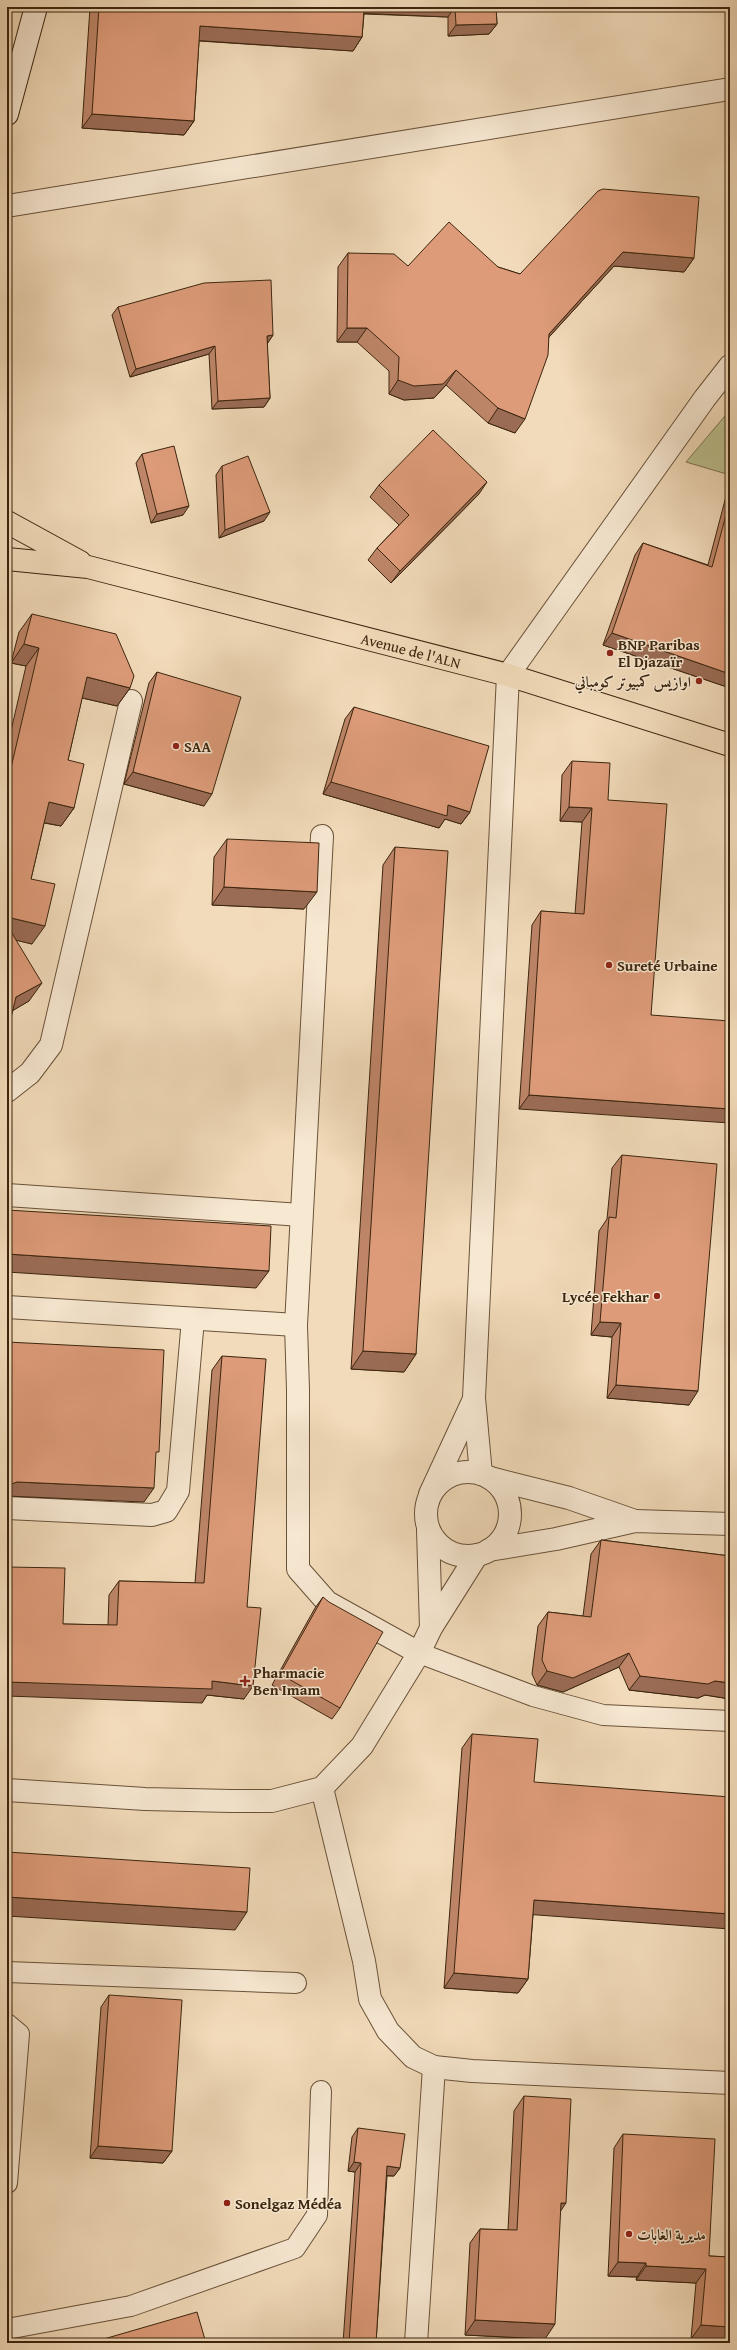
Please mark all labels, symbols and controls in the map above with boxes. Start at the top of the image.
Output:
street label: Avenue de l'ALN [359,627,463,673]
place label: BNP Paribas El Djazaïr [618,634,700,672]
marker: BNP Paribas El Djazaïr [605,648,615,658]
place label: اوازيس كمبيوتر كومباني [574,671,691,694]
marker: اوازيس كمبيوتر كومباني [694,676,704,686]
place label: SAA [184,736,211,757]
marker: SAA [171,741,181,751]
place label: Sureté Urbaine [617,955,718,976]
marker: Sureté Urbaine [604,960,614,970]
place label: Lycée Fekhar [562,1286,649,1307]
marker: Lycée Fekhar [652,1291,662,1301]
place label: Pharmacie Ben Imam [253,1662,325,1700]
marker: Pharmacie Ben Imam [240,1676,250,1686]
place label: Sonelgaz Médéa [235,2193,342,2214]
marker: Sonelgaz Médéa [222,2198,232,2208]
place label: مديرية الغابات [637,2224,706,2245]
marker: مديرية الغابات [624,2229,634,2239]

